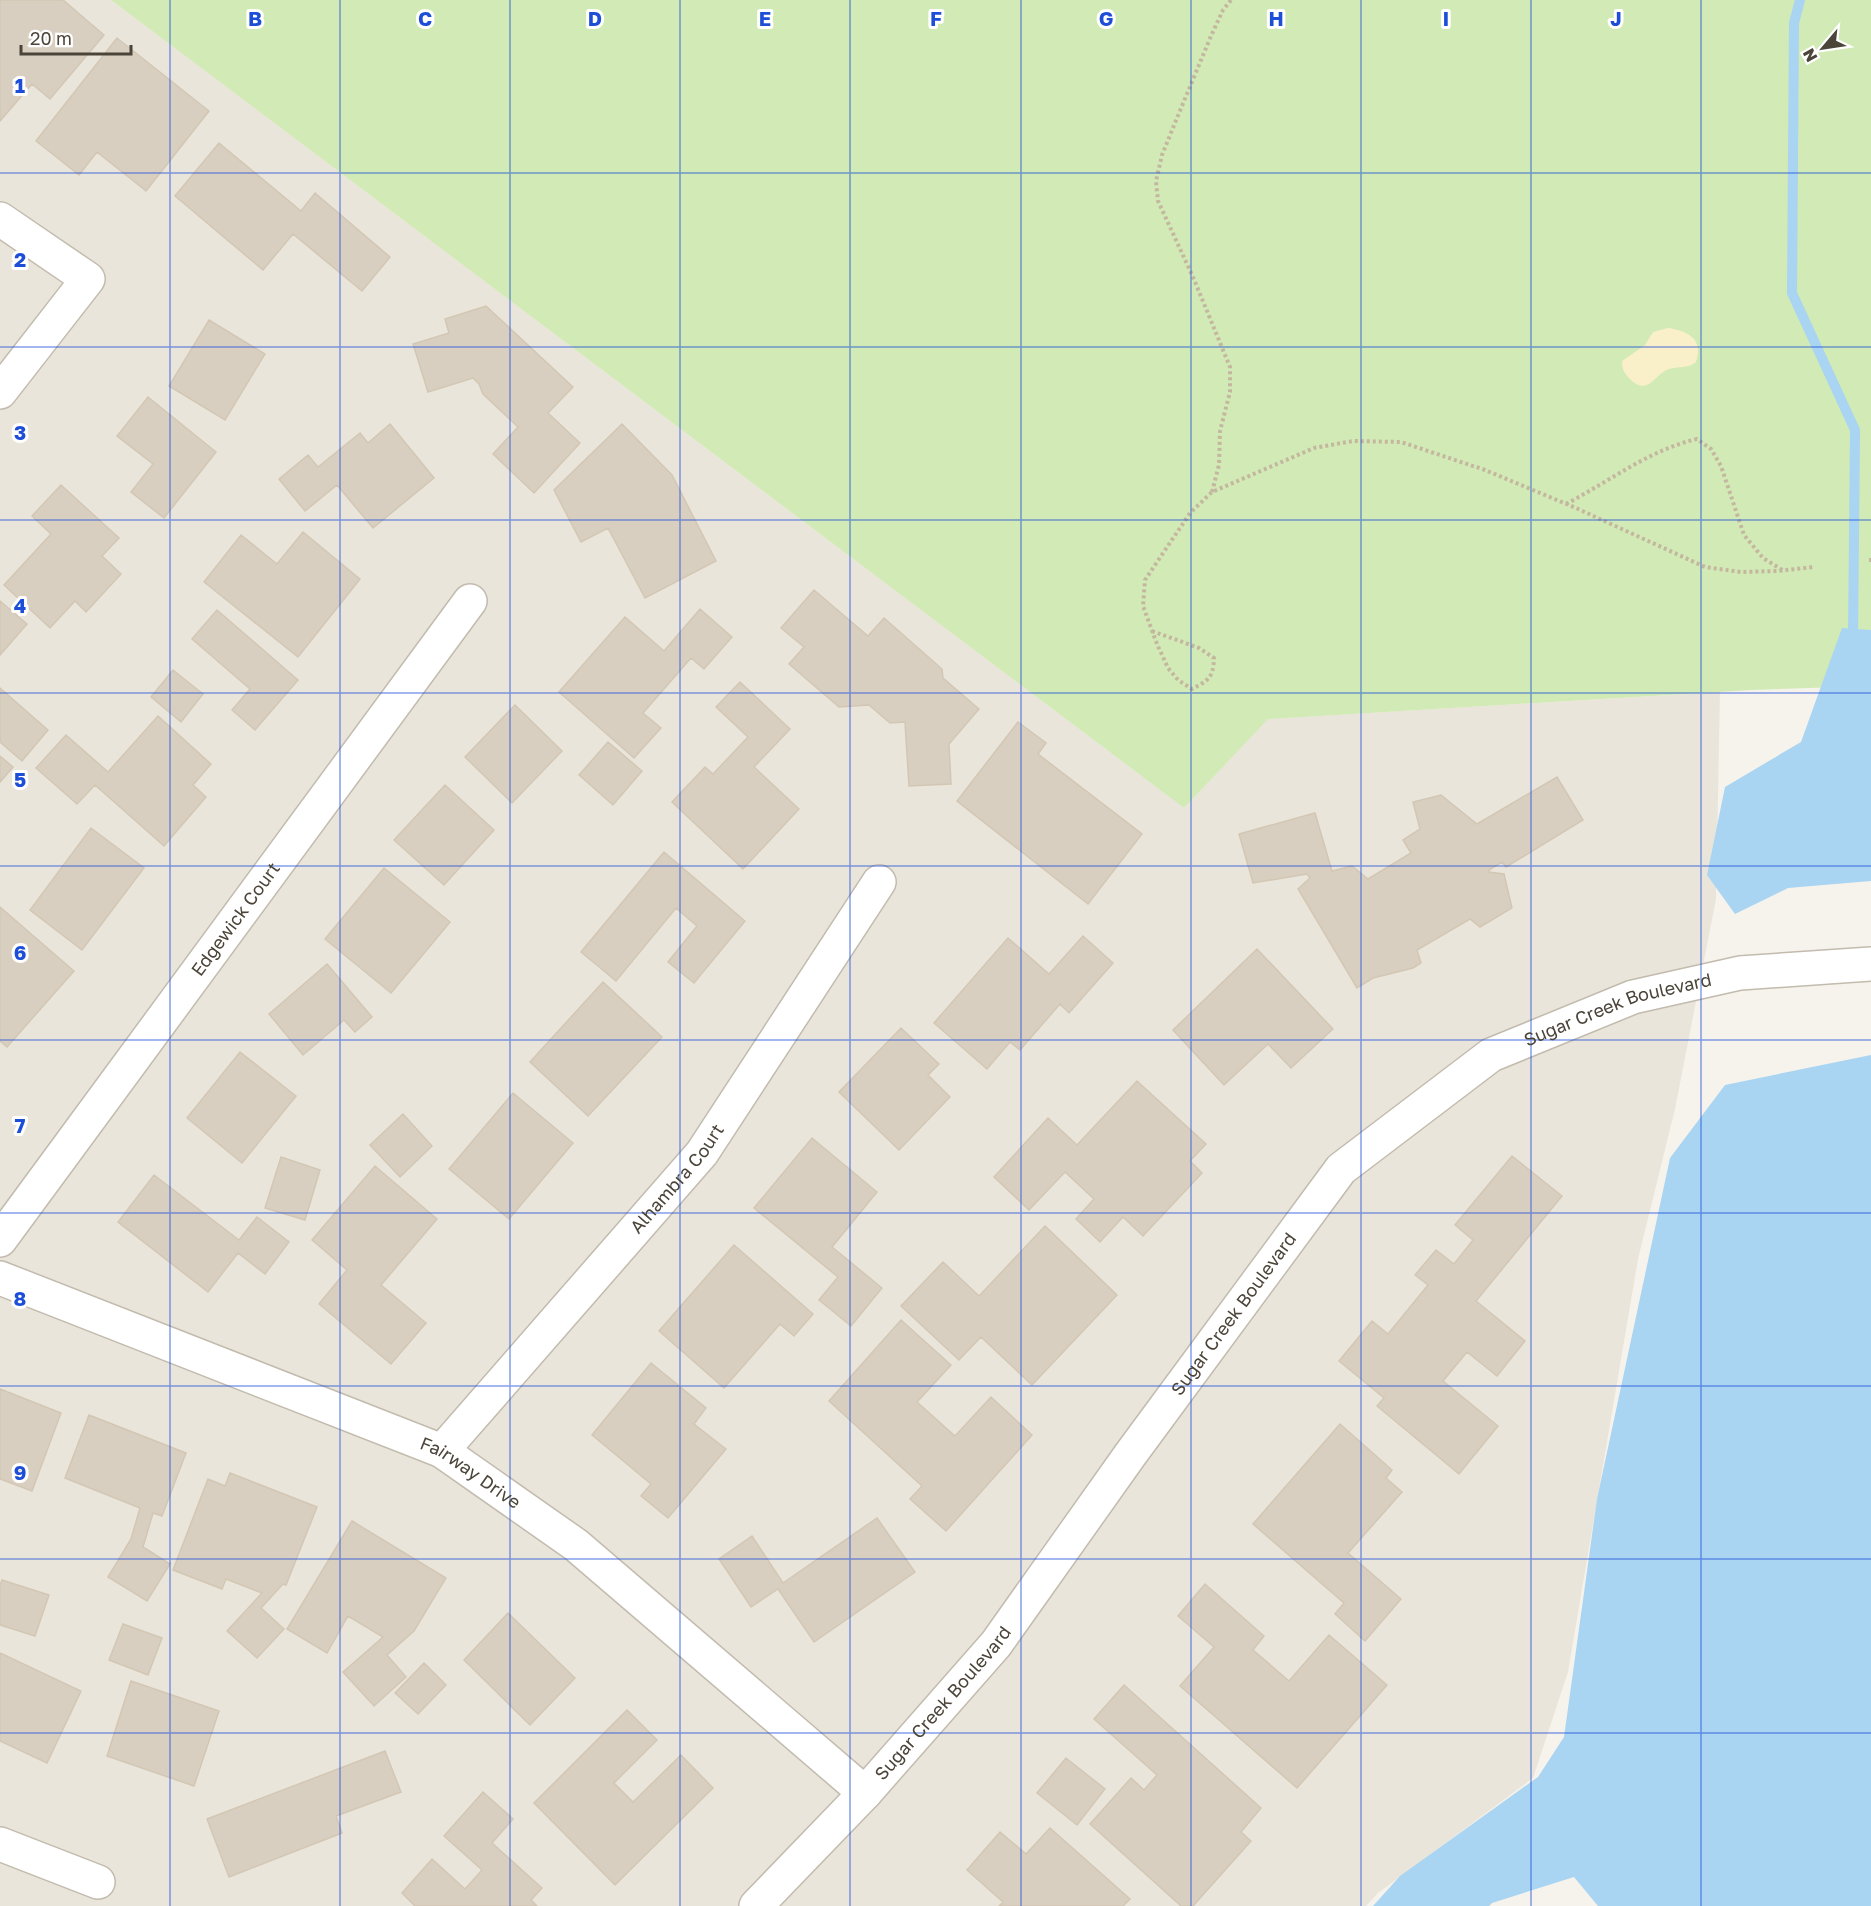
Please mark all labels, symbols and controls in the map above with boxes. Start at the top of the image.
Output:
text: B [248,6,262,30]
text: C [418,6,432,30]
text: D [588,6,602,30]
text: E [759,6,771,30]
text: F [930,6,942,30]
text: G [1099,6,1113,30]
text: H [1268,6,1284,30]
text: I [1443,6,1449,30]
text: J [1610,6,1622,30]
scale bar [21,18,130,56]
north arrow [1793,18,1853,78]
text: 20 m [30,27,72,49]
text: N [1798,45,1822,65]
text: 1 [15,73,25,97]
text: 2 [14,247,26,271]
text: 3 [14,420,26,444]
text: 4 [14,593,26,617]
text: 5 [14,767,26,791]
street label: Edgewick Court [186,858,284,980]
text: 6 [14,940,26,964]
street label: Sugar Creek Boulevard [1520,968,1713,1050]
text: 7 [15,1113,26,1137]
street label: Alhambra Court [625,1119,728,1237]
street label: Sugar Creek Boulevard [1166,1228,1300,1399]
text: 8 [14,1286,26,1310]
street label: Fairway Drive [417,1432,525,1513]
text: 9 [14,1460,26,1484]
street label: Sugar Creek Boulevard [870,1621,1015,1784]

